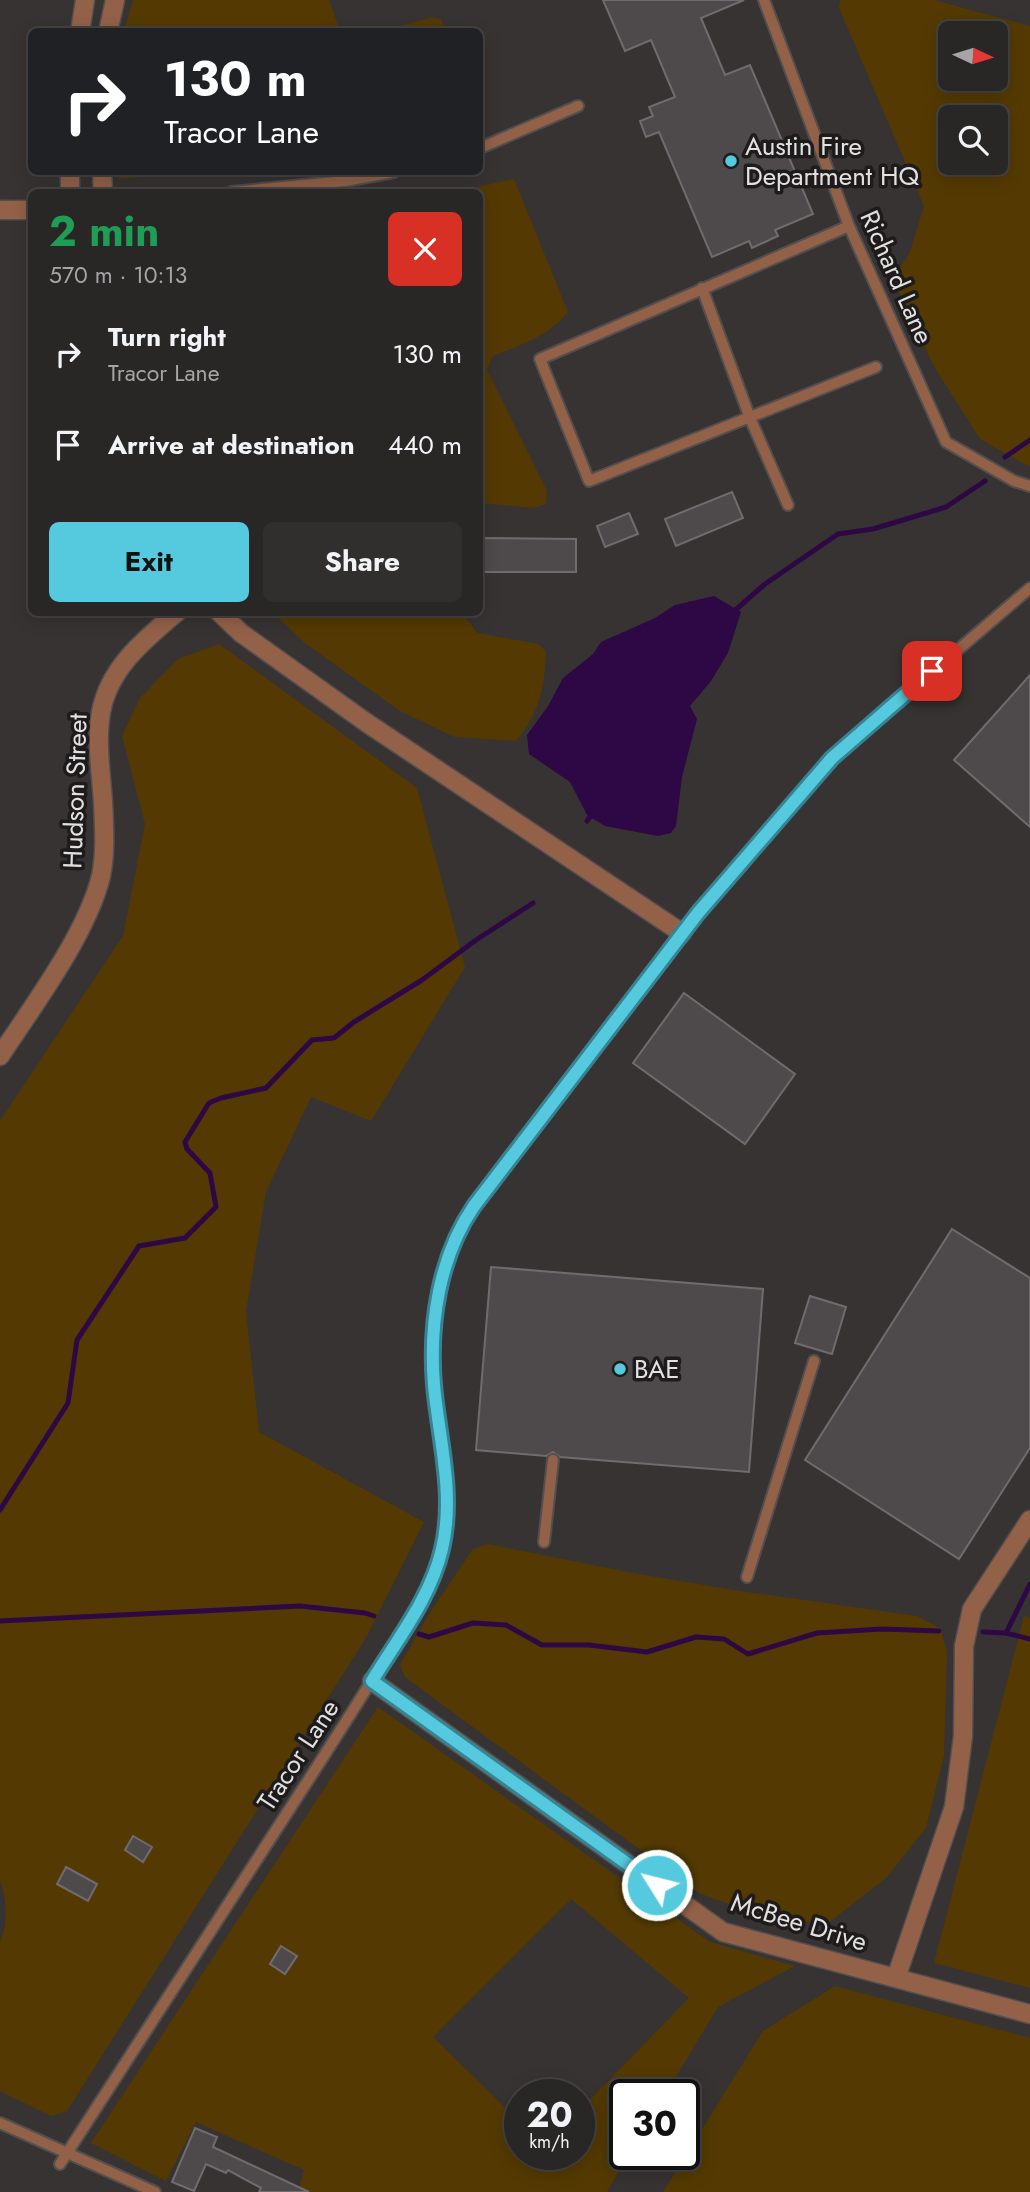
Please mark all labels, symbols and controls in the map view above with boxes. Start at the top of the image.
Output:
north arrow [938,21,1008,91]
map controls [938,21,1008,175]
text: 130 m [164,44,307,114]
icon: right [49,56,140,147]
button: search [938,105,1008,175]
text: Tracor Lane [164,109,319,155]
place label: Austin Fire Department HQ [745,127,920,195]
marker: Austin Fire Department HQ [723,153,739,169]
text: 2 min [49,201,159,262]
street label: Richard Lane [851,204,943,350]
button: close [388,212,462,286]
text: 570 m · 10:13 [49,258,187,292]
text: Turn right [108,318,226,356]
icon: right [49,335,87,373]
text: 130 m [392,335,462,373]
text: Tracor Lane [108,356,219,390]
icon: arrive [49,426,87,464]
text: Arrive at destination [108,426,355,464]
text: 440 m [388,426,462,464]
button: Exit [49,522,249,602]
button: Share [263,522,462,602]
pin [902,641,962,701]
icon: arrive [913,652,951,690]
street label: Hudson Street [53,712,97,869]
place label: BAE [634,1350,680,1388]
marker: BAE [612,1361,628,1377]
street label: Tracor Lane [248,1692,348,1818]
position arrow [620,1848,694,1922]
street label: McBee Drive [726,1883,872,1961]
speed limit sign: 30 [609,2079,700,2170]
text: 20 [526,2090,573,2140]
text: km/h [529,2129,570,2155]

